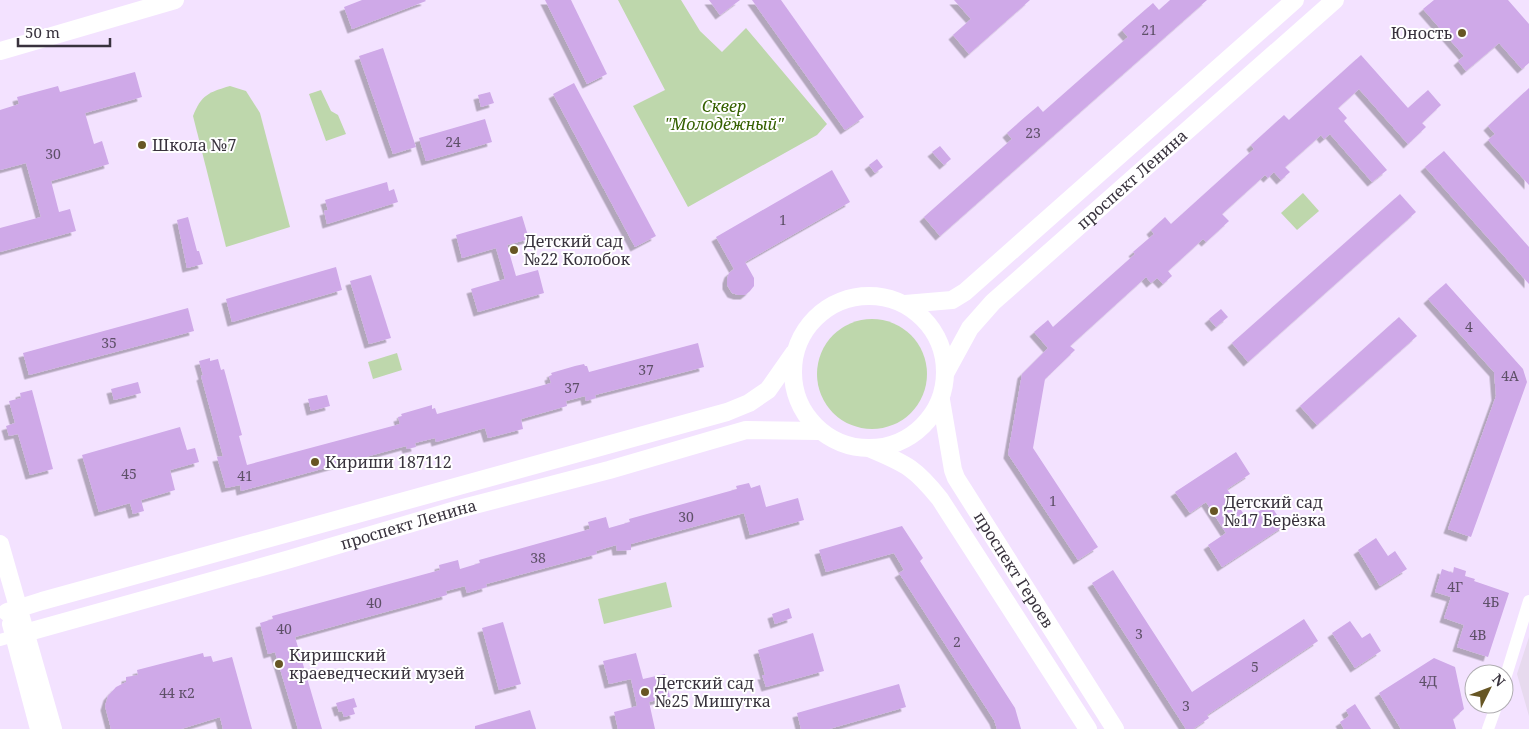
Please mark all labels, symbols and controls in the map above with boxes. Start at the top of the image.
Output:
scale bar [18,15,110,47]
house number: 21 [1141,20,1157,39]
text: 50 m [25,22,60,42]
place label: Юность [1391,22,1452,44]
marker: Юность [1456,27,1468,39]
park label: Сквер "Молодёжный" [665,95,785,135]
house number: 23 [1025,123,1041,142]
street label: проспект Ленина [1072,125,1192,234]
house number: 24 [445,132,461,151]
place label: Школа №7 [152,134,236,156]
marker: Школа №7 [136,139,148,151]
house number: 30 [45,144,61,163]
house number: 1 [779,210,787,229]
place label: Детский сад №22 Колобок [524,230,631,270]
marker: Детский сад №22 Колобок [508,244,520,256]
house number: 4 [1465,317,1473,336]
house number: 35 [101,333,117,352]
house number: 37 [638,360,654,379]
house number: 4А [1501,366,1519,385]
house number: 37 [564,378,580,397]
place label: Кириши 187112 [325,451,452,473]
marker: Кириши 187112 [309,456,321,468]
house number: 45 [121,464,137,483]
house number: 41 [237,466,253,485]
house number: 1 [1049,491,1057,510]
place label: Детский сад №17 Берёзка [1224,491,1326,531]
street label: проспект Ленина [338,494,479,554]
marker: Детский сад №17 Берёзка [1208,505,1220,517]
house number: 30 [678,507,694,526]
street label: проспект Героев [969,507,1059,632]
house number: 38 [530,548,546,567]
house number: 4Г [1447,577,1463,596]
house number: 4Б [1483,592,1499,611]
house number: 40 [366,593,382,612]
house number: 40 [276,619,292,638]
house number: 3 [1135,624,1143,643]
house number: 4В [1470,625,1487,644]
house number: 2 [953,632,961,651]
place label: Киришский краеведческий музей [289,644,465,684]
house number: 5 [1251,657,1259,676]
marker: Киришский краеведческий музей [273,658,285,670]
north arrow [1464,664,1514,714]
text: N [1488,670,1510,690]
house number: 4Д [1419,671,1437,690]
place label: Детский сад №25 Мишутка [655,672,771,712]
house number: 44 к2 [159,683,195,702]
marker: Детский сад №25 Мишутка [639,686,651,698]
house number: 3 [1182,696,1190,715]

